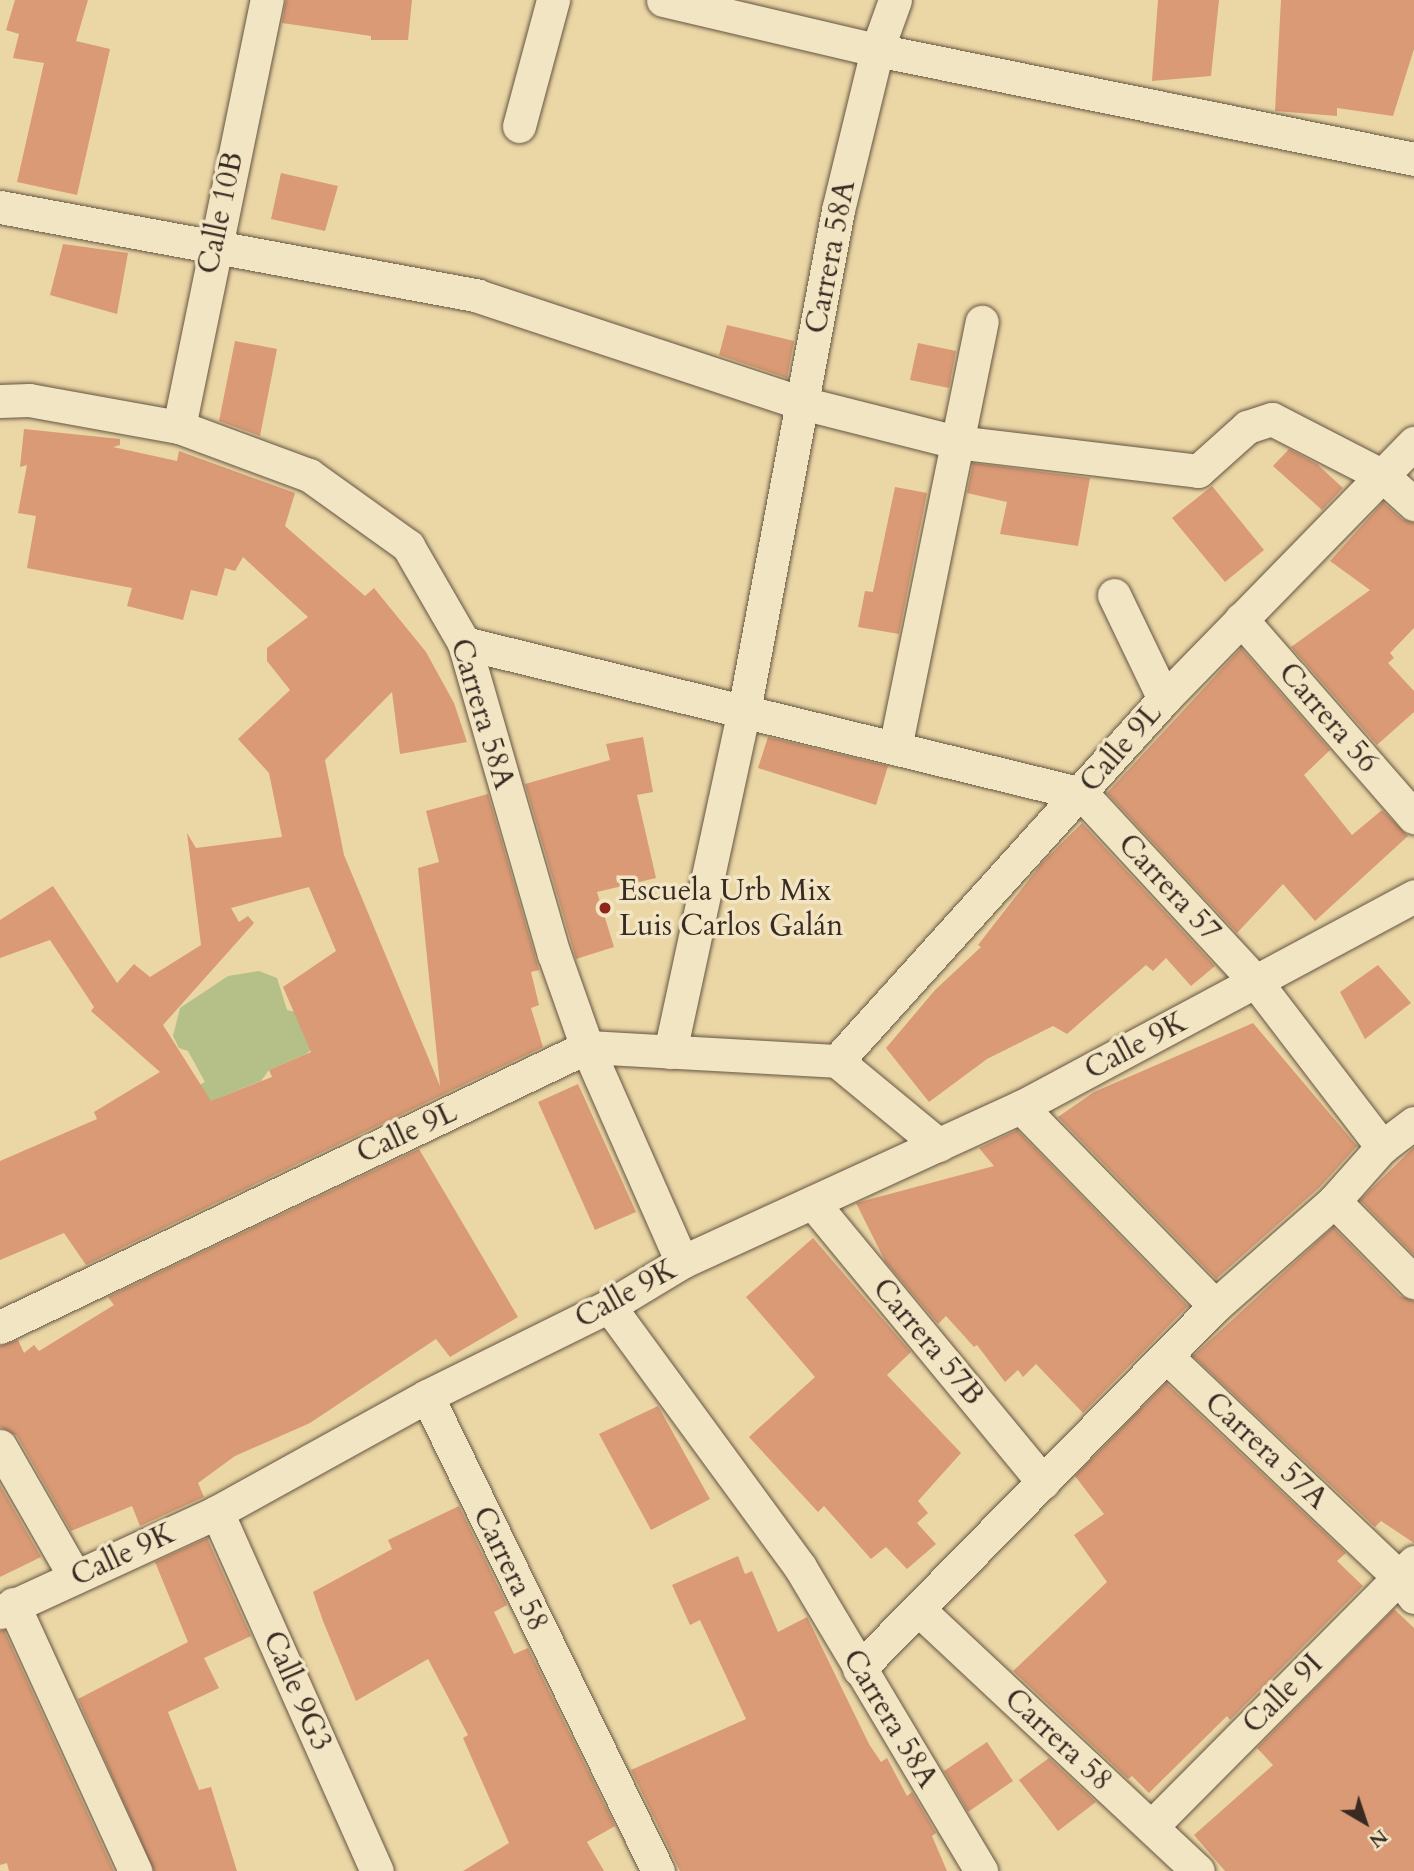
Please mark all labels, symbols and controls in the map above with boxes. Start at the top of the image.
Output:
street label: Calle 10B [191,149,251,277]
street label: Carrera 58A [799,177,863,337]
street label: Carrera 58A [442,634,522,794]
street label: Carrera 56 [1270,656,1386,780]
street label: Calle 9L [1073,696,1169,800]
street label: Carrera 57 [1110,827,1228,949]
place label: Escuela Urb Mix Luis Carlos Galán [619,873,843,944]
marker: Escuela Urb Mix Luis Carlos Galán [597,900,613,916]
street label: Calle 9K [1079,1004,1193,1088]
street label: Calle 9L [351,1094,463,1172]
street label: Calle 9K [569,1251,683,1337]
street label: Carrera 57B [865,1271,991,1413]
street label: Carrera 57A [1197,1385,1335,1517]
street label: Carrera 58 [464,1501,556,1637]
street label: Calle 9K [65,1515,181,1595]
street label: Calle 9G3 [255,1626,339,1756]
street label: Carrera 58A [835,1643,945,1795]
street label: Calle 9I [1235,1646,1331,1742]
street label: Carrera 58 [997,1681,1119,1799]
north arrow [1330,1787,1400,1857]
text: N [1364,1823,1393,1854]

